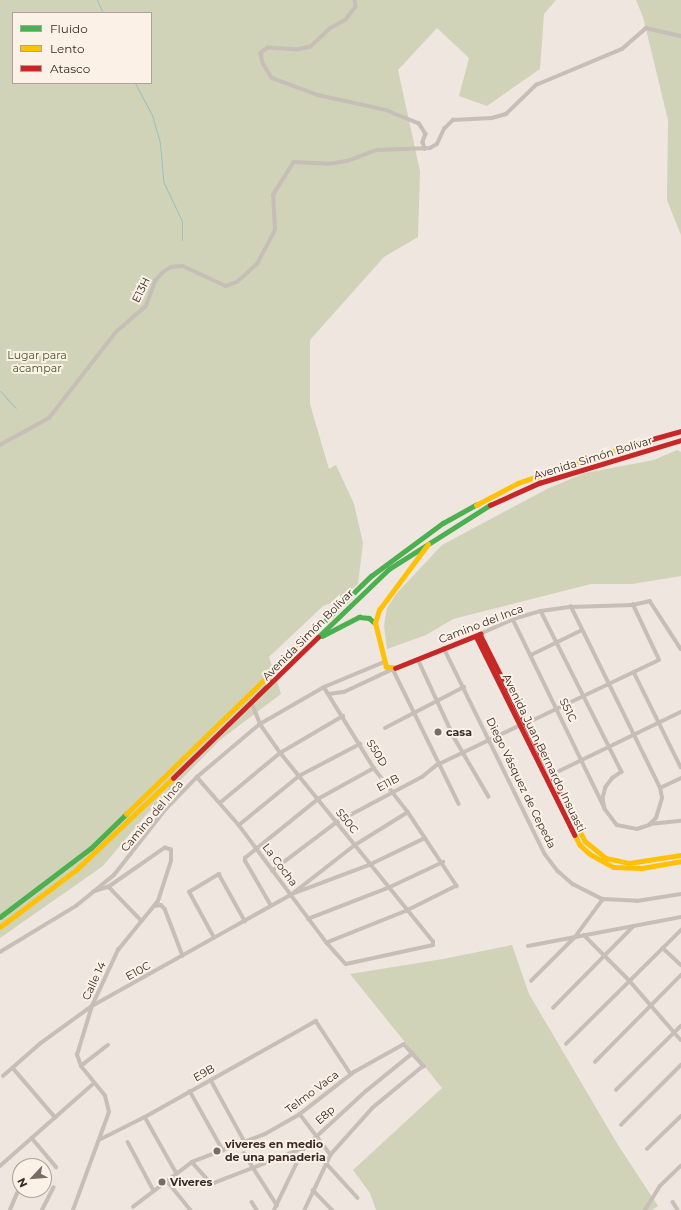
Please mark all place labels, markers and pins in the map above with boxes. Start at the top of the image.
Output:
place label: casa [446,725,472,739]
marker: casa [433,727,443,737]
place label: viveres en medio de una panaderia [225,1138,326,1164]
marker: viveres en medio de una panaderia [212,1146,222,1156]
place label: Viveres [170,1175,212,1189]
marker: Viveres [157,1177,167,1187]

